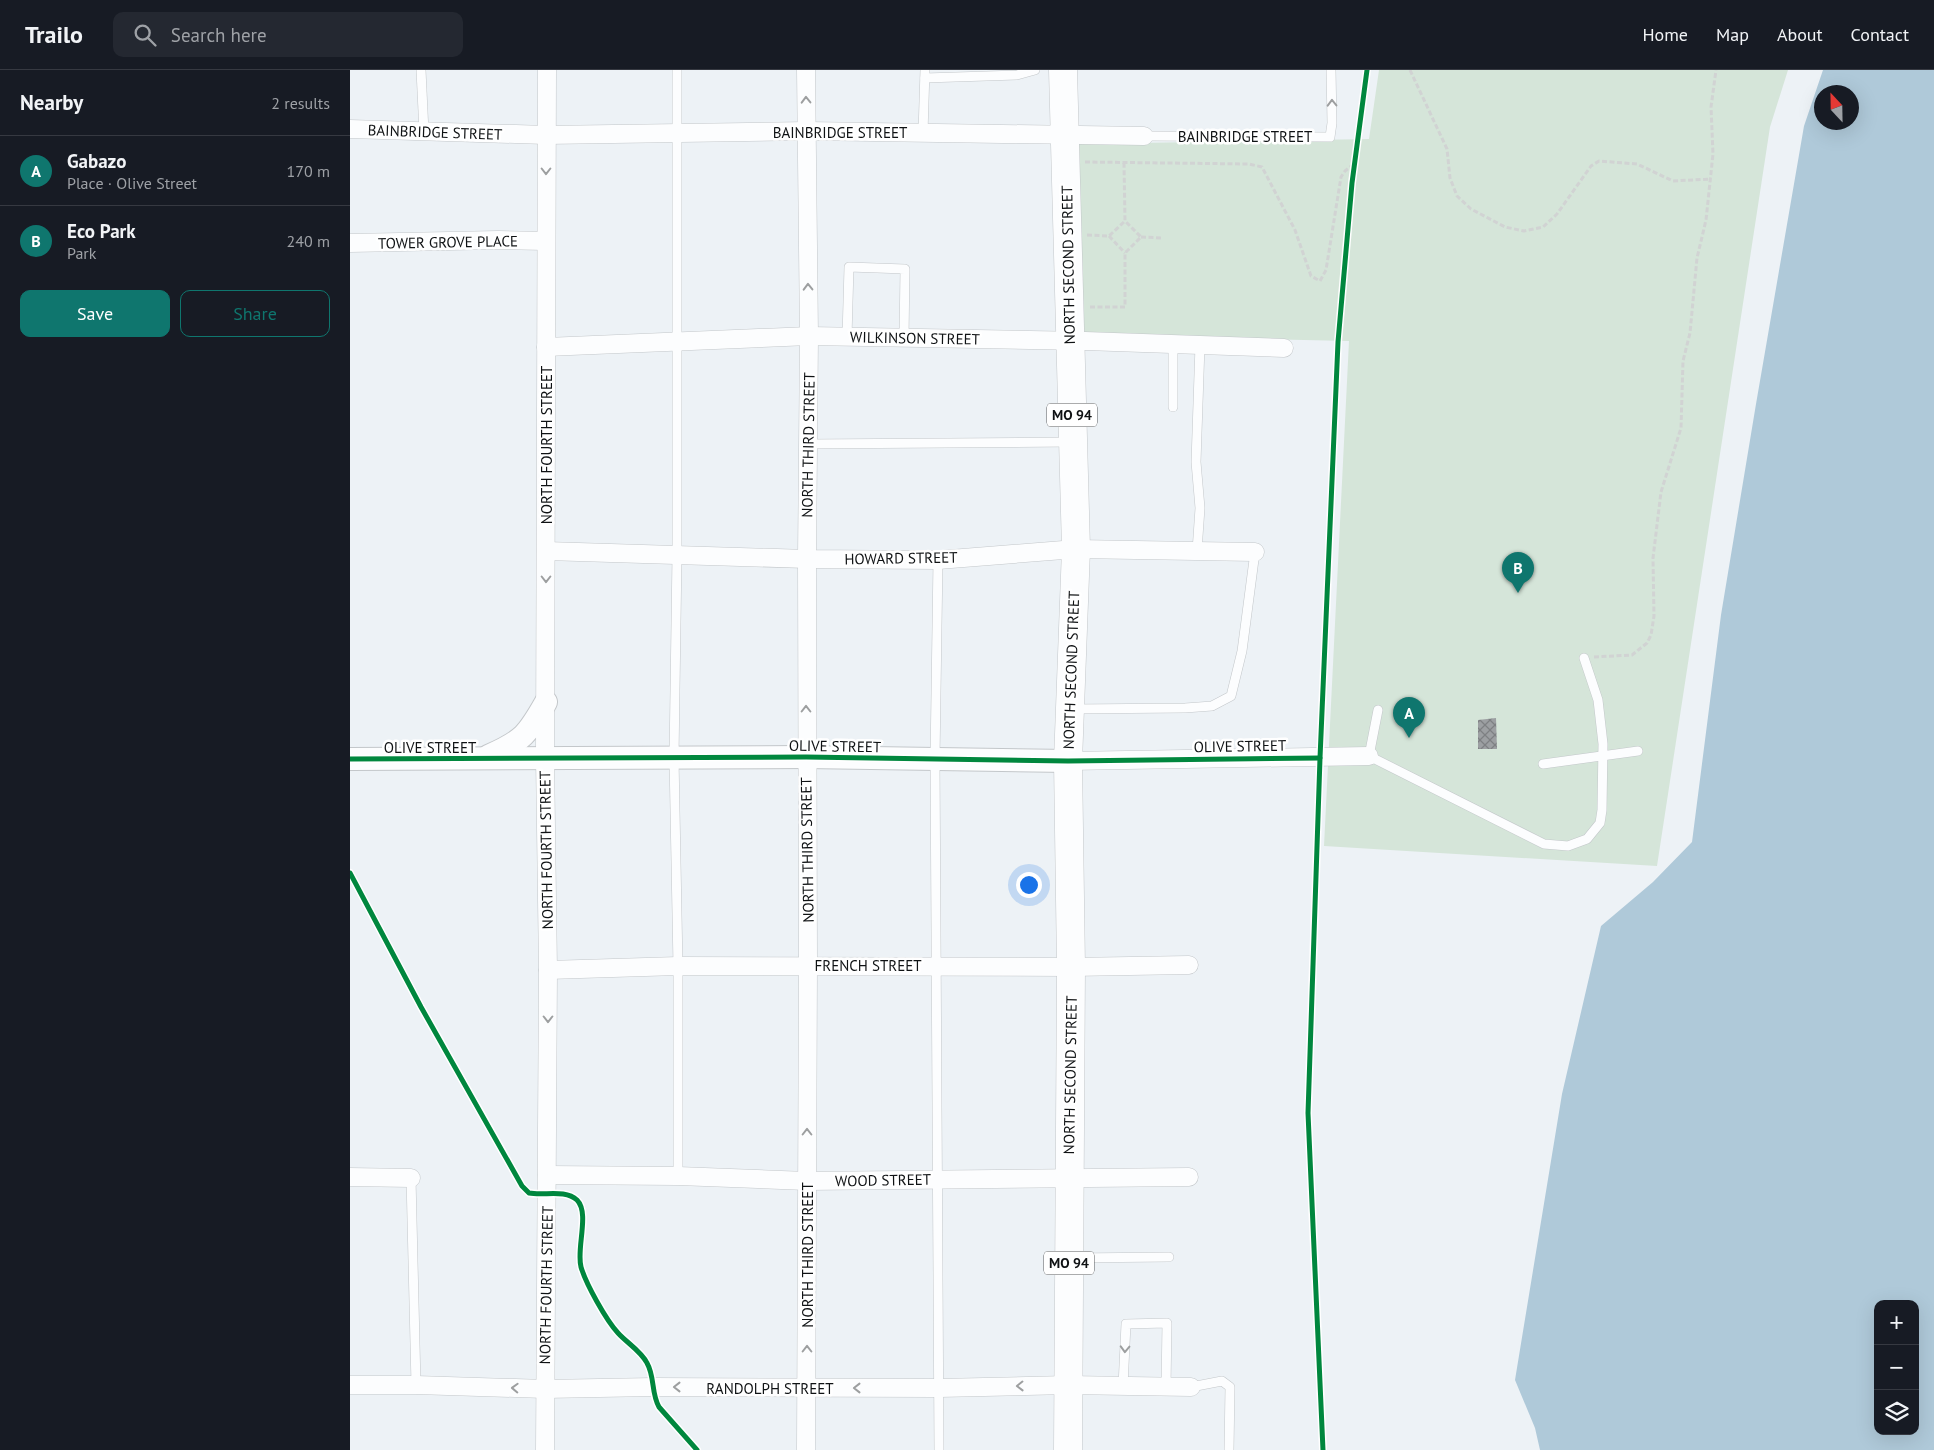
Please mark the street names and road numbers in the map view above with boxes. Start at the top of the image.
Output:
street label: BAINBRIDGE STREET [367,120,503,144]
street label: BAINBRIDGE STREET [773,123,908,142]
street label: BAINBRIDGE STREET [1178,127,1313,146]
street label: NORTH SECOND STREET [1057,185,1079,345]
street label: TOWER GROVE PLACE [378,231,518,253]
street label: WILKINSON STREET [850,327,981,349]
street label: NORTH FOURTH STREET [537,365,556,524]
street label: NORTH THIRD STREET [797,371,819,518]
road number: MO 94 [1047,404,1097,426]
street label: HOWARD STREET [844,548,958,568]
street label: NORTH SECOND STREET [1059,590,1083,750]
street label: OLIVE STREET [789,736,882,756]
street label: OLIVE STREET [1194,736,1287,756]
street label: OLIVE STREET [384,738,477,757]
street label: NORTH FOURTH STREET [535,770,557,929]
street label: NORTH THIRD STREET [796,776,818,923]
street label: FRENCH STREET [814,956,922,975]
street label: NORTH SECOND STREET [1059,995,1081,1155]
street label: WOOD STREET [835,1170,932,1190]
street label: NORTH THIRD STREET [798,1182,817,1328]
street label: NORTH FOURTH STREET [535,1205,557,1364]
road number: MO 94 [1044,1252,1094,1274]
street label: RANDOLPH STREET [706,1379,834,1398]

